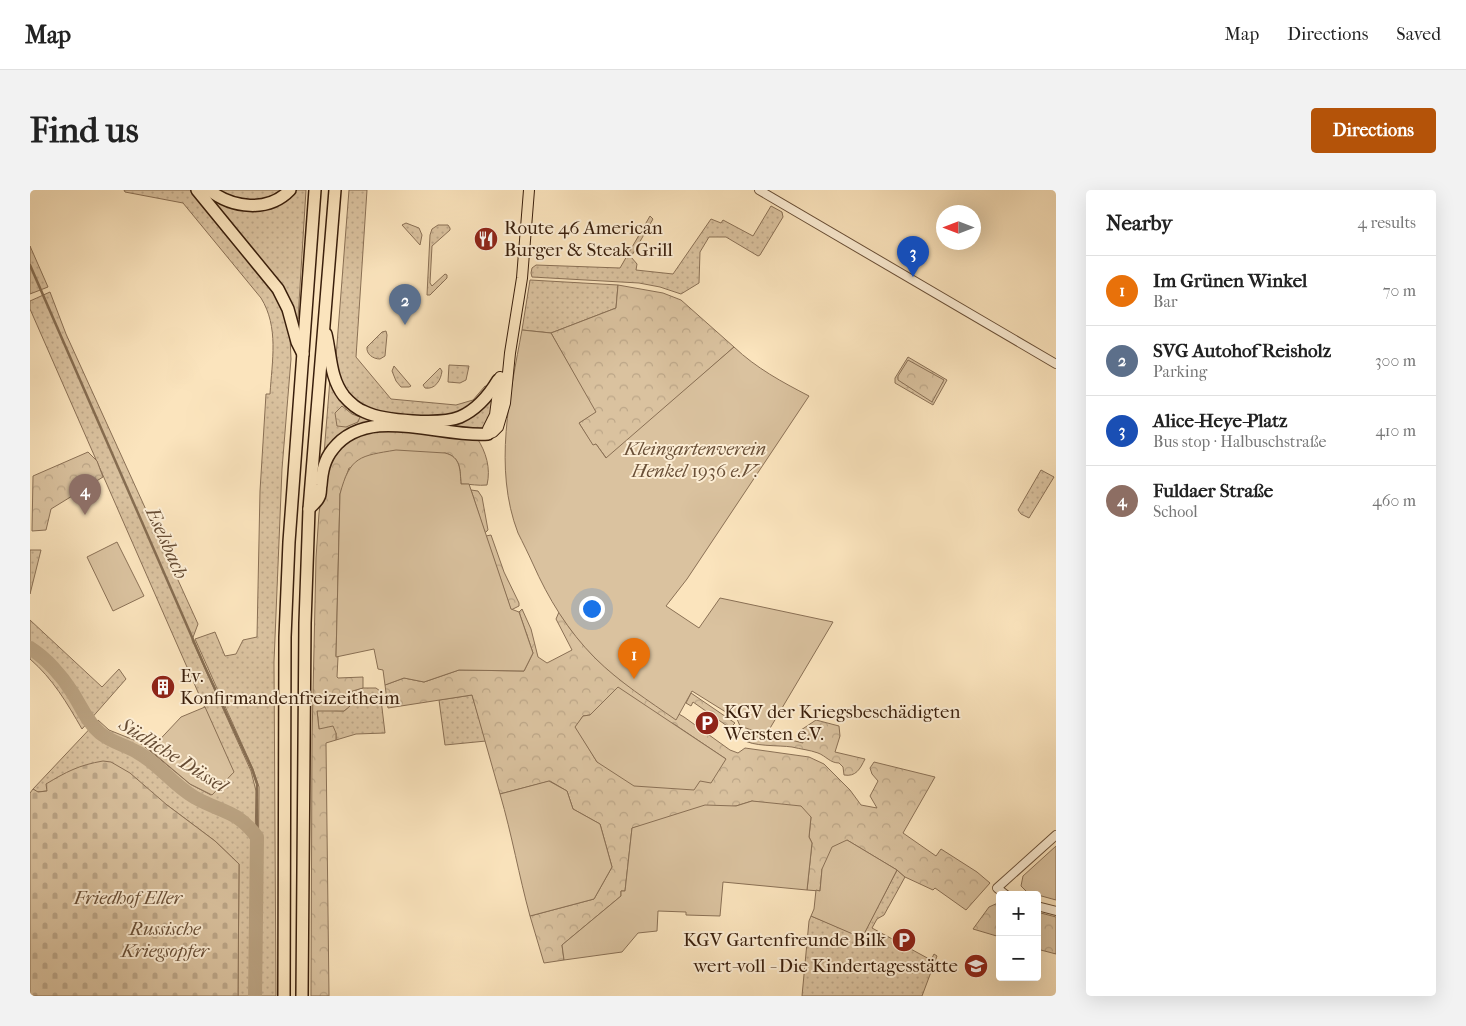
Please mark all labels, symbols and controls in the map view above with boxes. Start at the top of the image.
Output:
text: Map [25,21,71,49]
text: Map [1225,24,1259,45]
text: Directions [1287,24,1368,45]
text: Saved [1396,24,1441,45]
button: Directions [1311,108,1436,153]
text: Find us [30,110,139,151]
north arrow [936,205,981,250]
text: Nearby [1106,211,1172,235]
text: 4 results [1358,213,1416,232]
place label: Route 46 American Burger & Steak Grill [504,217,673,261]
restaurant icon: Route 46 American Burger & Steak Grill [473,226,499,252]
pin: 3 [897,236,929,277]
text: Im Grünen Winkel [1153,270,1307,292]
text: 1 [1119,281,1125,300]
text: 70 m [1383,281,1416,300]
pin: 2 [389,284,421,325]
text: Bar [1153,292,1178,311]
text: SVG Autohof Reisholz [1153,340,1331,362]
text: 2 [1118,351,1126,370]
text: 300 m [1375,351,1416,370]
text: Parking [1153,362,1207,381]
text: Alice-Heye-Platz [1153,410,1287,432]
text: 3 [1119,421,1125,440]
text: 410 m [1375,421,1416,440]
text: Bus stop · Halbuschstraße [1153,432,1326,451]
park label: Kleingartenverein Henkel 1936 e.V. [622,438,766,482]
pin: 4 [69,474,101,515]
text: Fuldaer Straße [1153,480,1273,502]
text: 4 [1117,491,1127,510]
text: 460 m [1372,491,1416,510]
text: School [1153,502,1198,521]
water label: Eselsbach [141,503,193,582]
your location [579,596,605,622]
pin: 1 [618,638,650,679]
place label: Ev. Konfirmandenfreizeitheim [180,665,400,709]
building icon: Ev. Konfirmandenfreizeitheim [150,674,176,700]
place label: KGV der Kriegsbeschädigten Wersten e.V. [723,701,960,745]
parking icon: KGV der Kriegsbeschädigten Wersten e.V. [694,710,720,736]
water label: Südliche Düssel [114,712,233,798]
park label: Friedhof Eller [73,887,183,909]
map controls [996,891,1041,981]
button: + [996,891,1041,936]
park label: Russische Kriegsopfer [119,918,210,962]
parking icon: KGV Gartenfreunde Bilk [891,927,917,953]
place label: KGV Gartenfreunde Bilk [683,929,886,951]
button: − [996,936,1041,981]
school or university icon: wert-voll - Die Kindertagesstätte [963,953,989,979]
place label: wert-voll - Die Kindertagesstätte [692,955,958,977]

